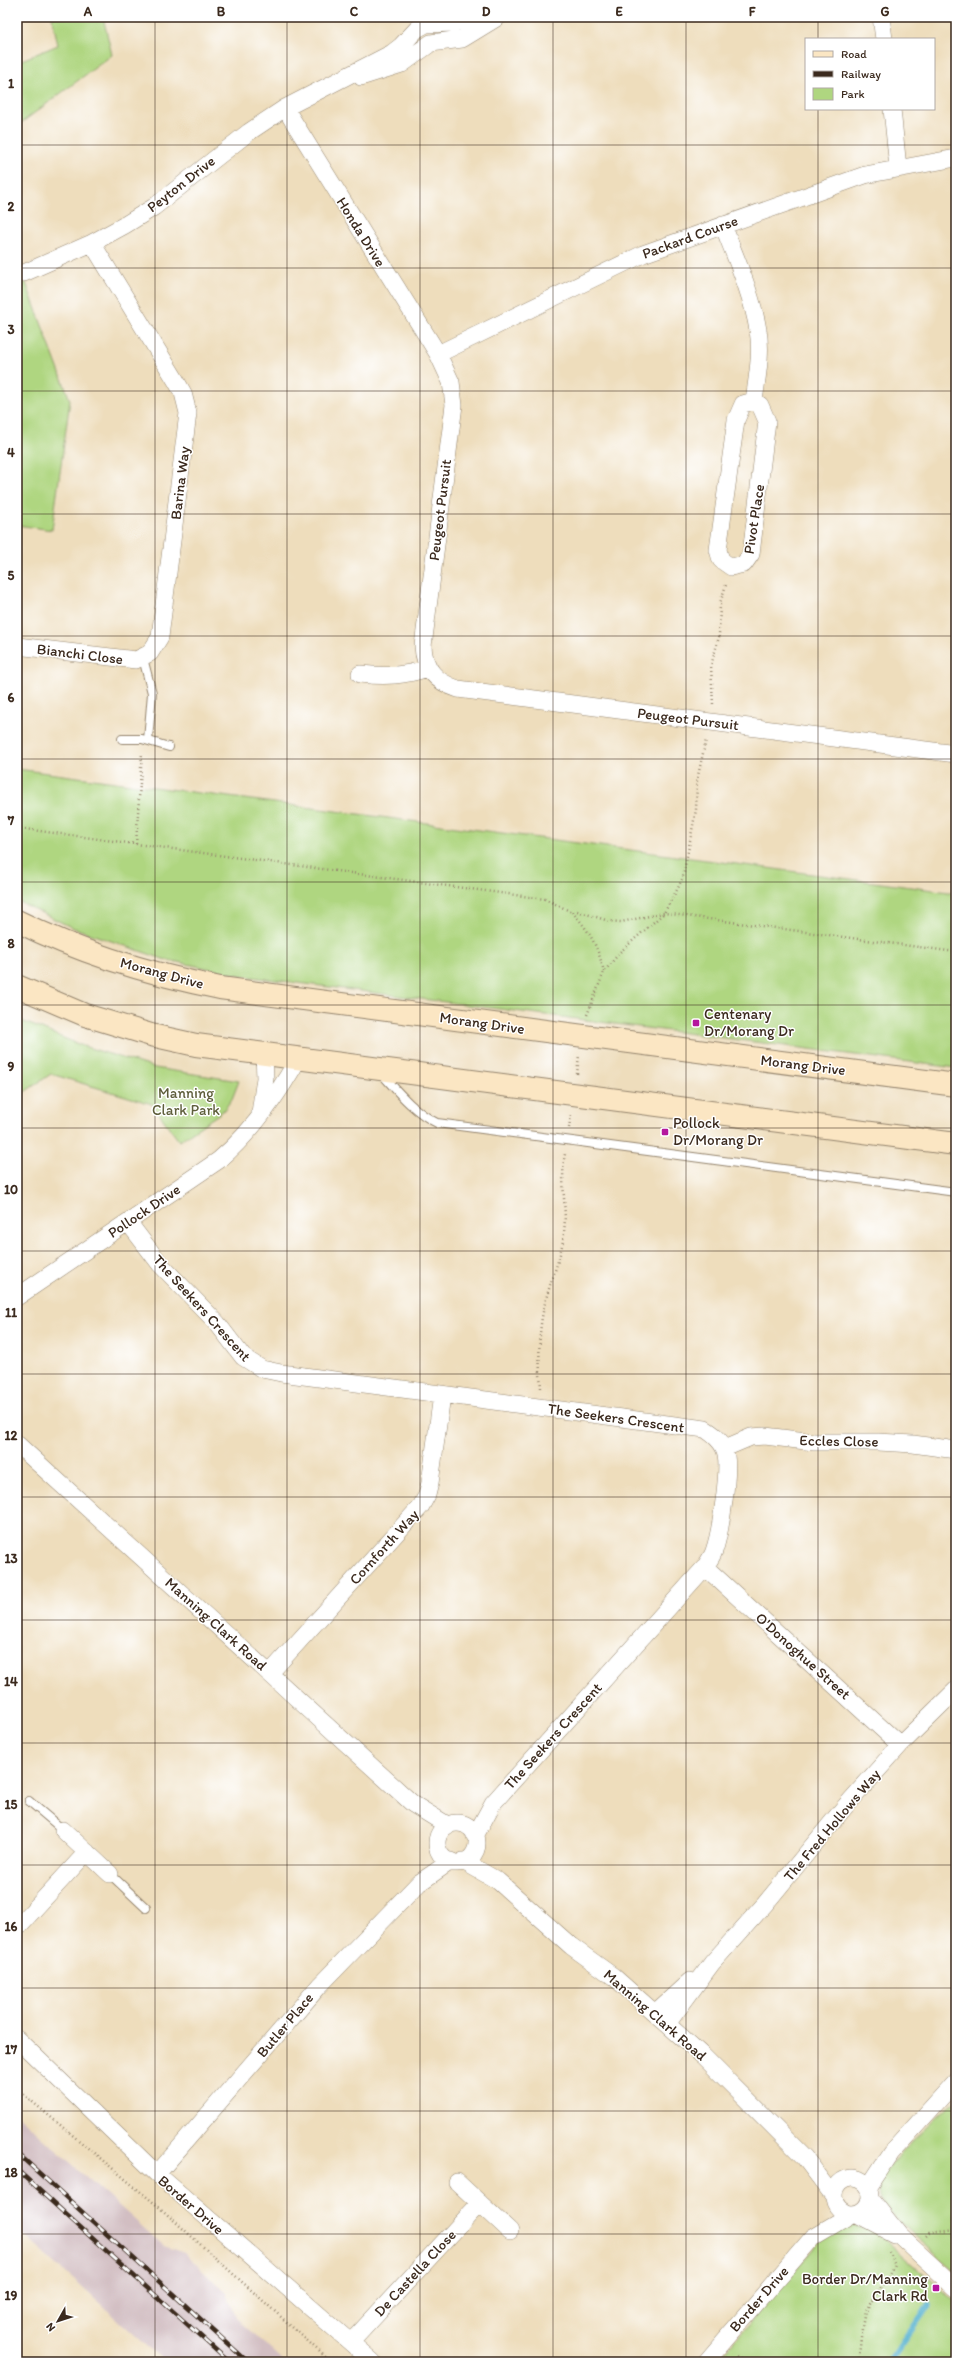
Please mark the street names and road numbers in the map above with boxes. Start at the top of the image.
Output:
street label: Peyton Drive [143,152,219,216]
street label: Honda Drive [333,194,389,270]
street label: Packard Course [640,211,740,263]
street label: Barina Way [167,445,193,521]
street label: Peugeot Pursuit [425,458,455,562]
street label: Pivot Place [740,483,768,555]
street label: Bianchi Close [36,640,124,668]
street label: Peugeot Pursuit [636,704,740,734]
street label: Morang Drive [118,953,206,993]
street label: Morang Drive [438,1008,526,1038]
street label: Morang Drive [759,1051,847,1079]
street label: Pollock Drive [104,1180,184,1242]
street label: The Seekers Crescent [149,1251,255,1365]
street label: The Seekers Crescent [547,1400,686,1437]
street label: Eccles Close [799,1431,879,1451]
street label: Cornforth Way [345,1506,423,1588]
street label: Manning Clark Road [161,1574,271,1674]
street label: O'Donoghue Street [752,1609,854,1704]
street label: The Seekers Crescent [500,1679,606,1793]
street label: The Fred Hollows Way [780,1765,884,1885]
street label: Manning Clark Road [600,1965,710,2065]
street label: Butler Place [253,1989,317,2061]
street label: Border Drive [154,2171,228,2239]
street label: De Castella Close [370,2226,460,2320]
street label: Border Drive [725,2262,793,2336]

